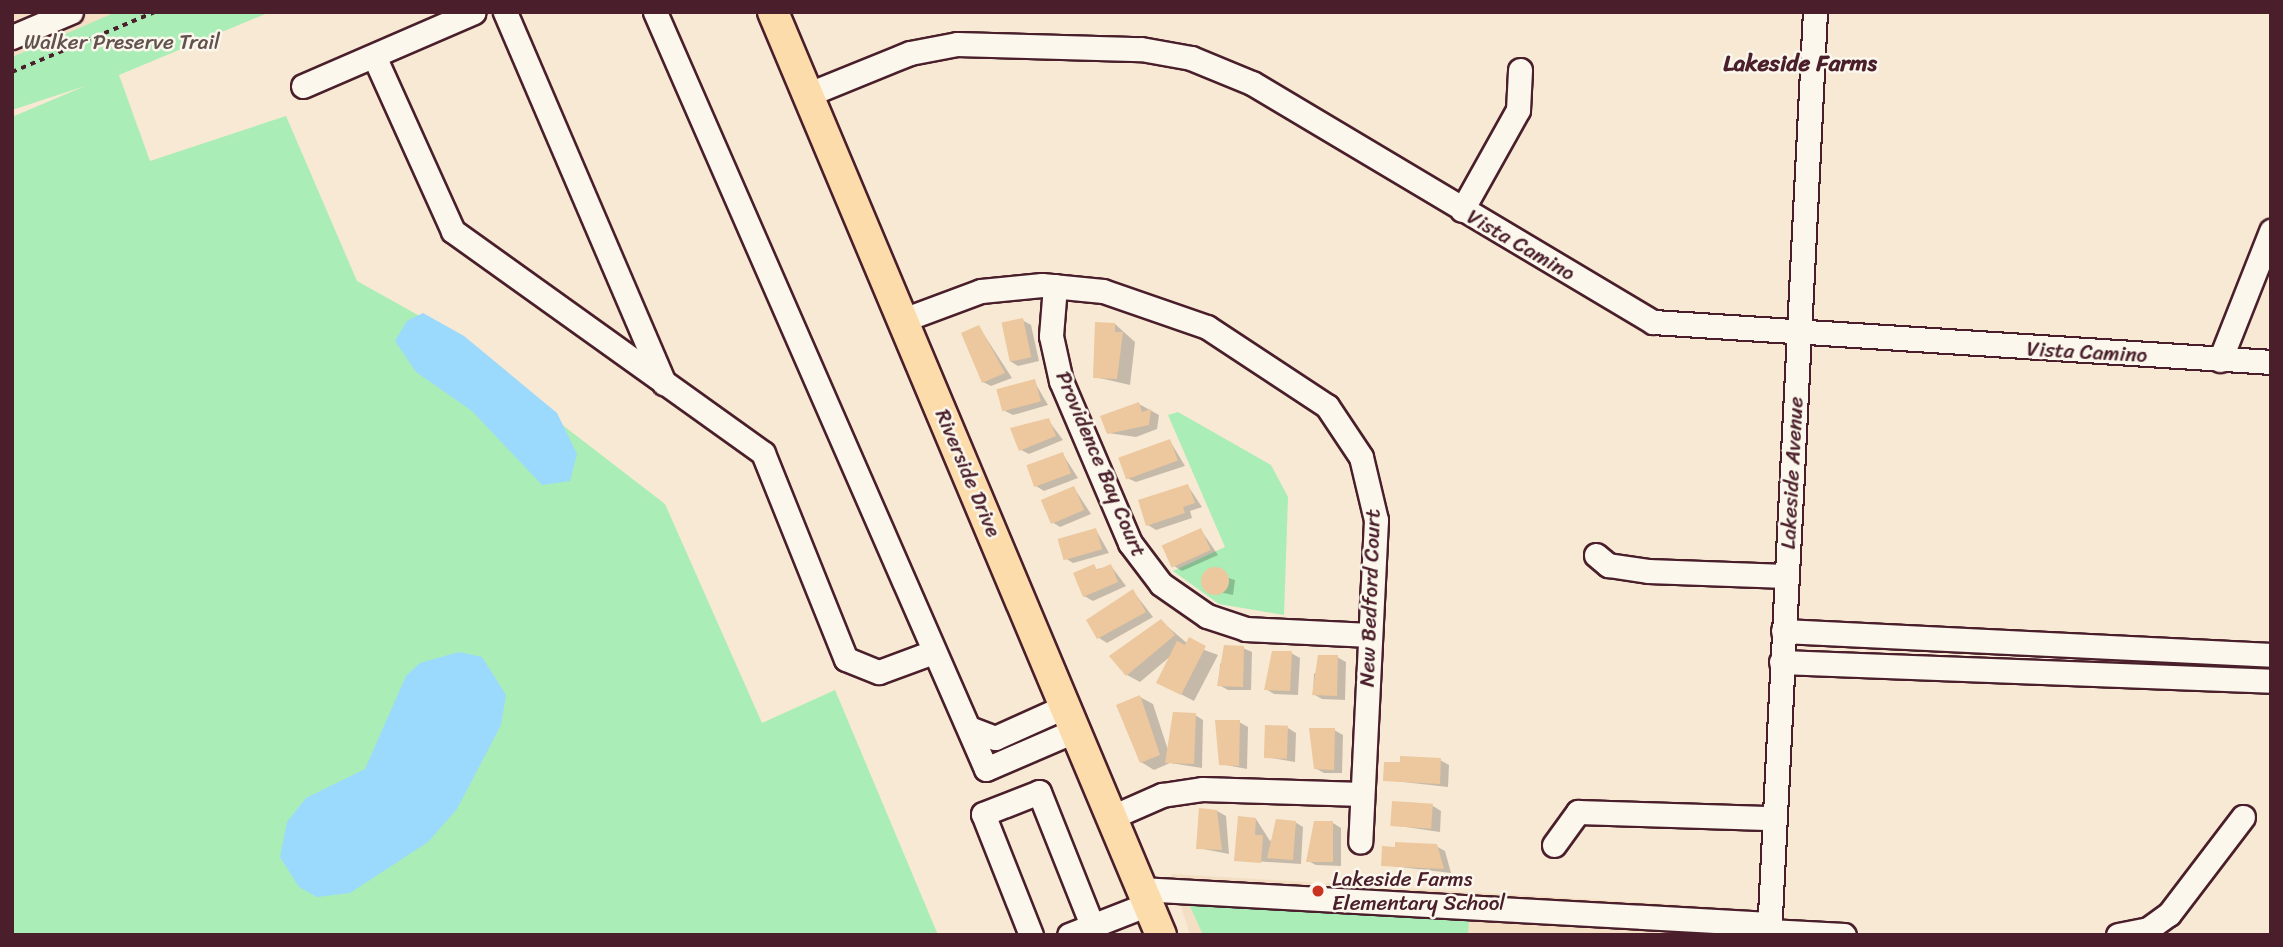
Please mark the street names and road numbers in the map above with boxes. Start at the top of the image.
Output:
street label: Vista Camino [1463,204,1579,286]
street label: Vista Camino [2026,336,2148,368]
street label: Providence Bay Court [1050,367,1152,561]
street label: Lakeside Avenue [1775,396,1809,550]
street label: Riverside Drive [930,405,1006,541]
street label: New Bedford Court [1354,509,1386,687]

